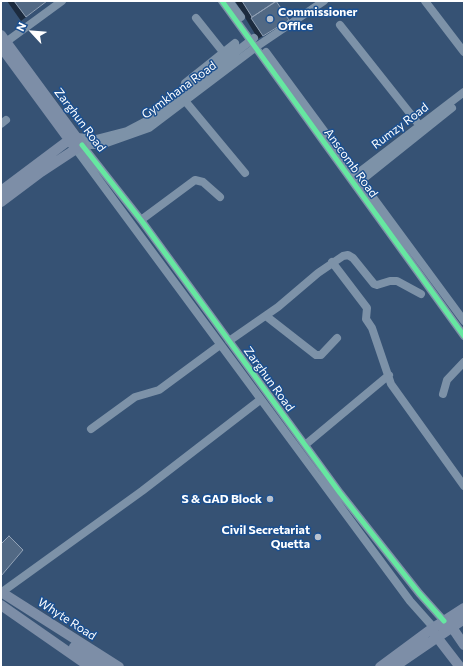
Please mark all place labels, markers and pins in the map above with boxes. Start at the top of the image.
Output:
place label: Commissioner Office [278,5,358,33]
marker: Commissioner Office [265,14,275,24]
place label: S & GAD Block [181,492,262,506]
marker: S & GAD Block [265,494,275,504]
place label: Civil Secretariat Quetta [222,523,310,551]
marker: Civil Secretariat Quetta [313,532,323,542]

